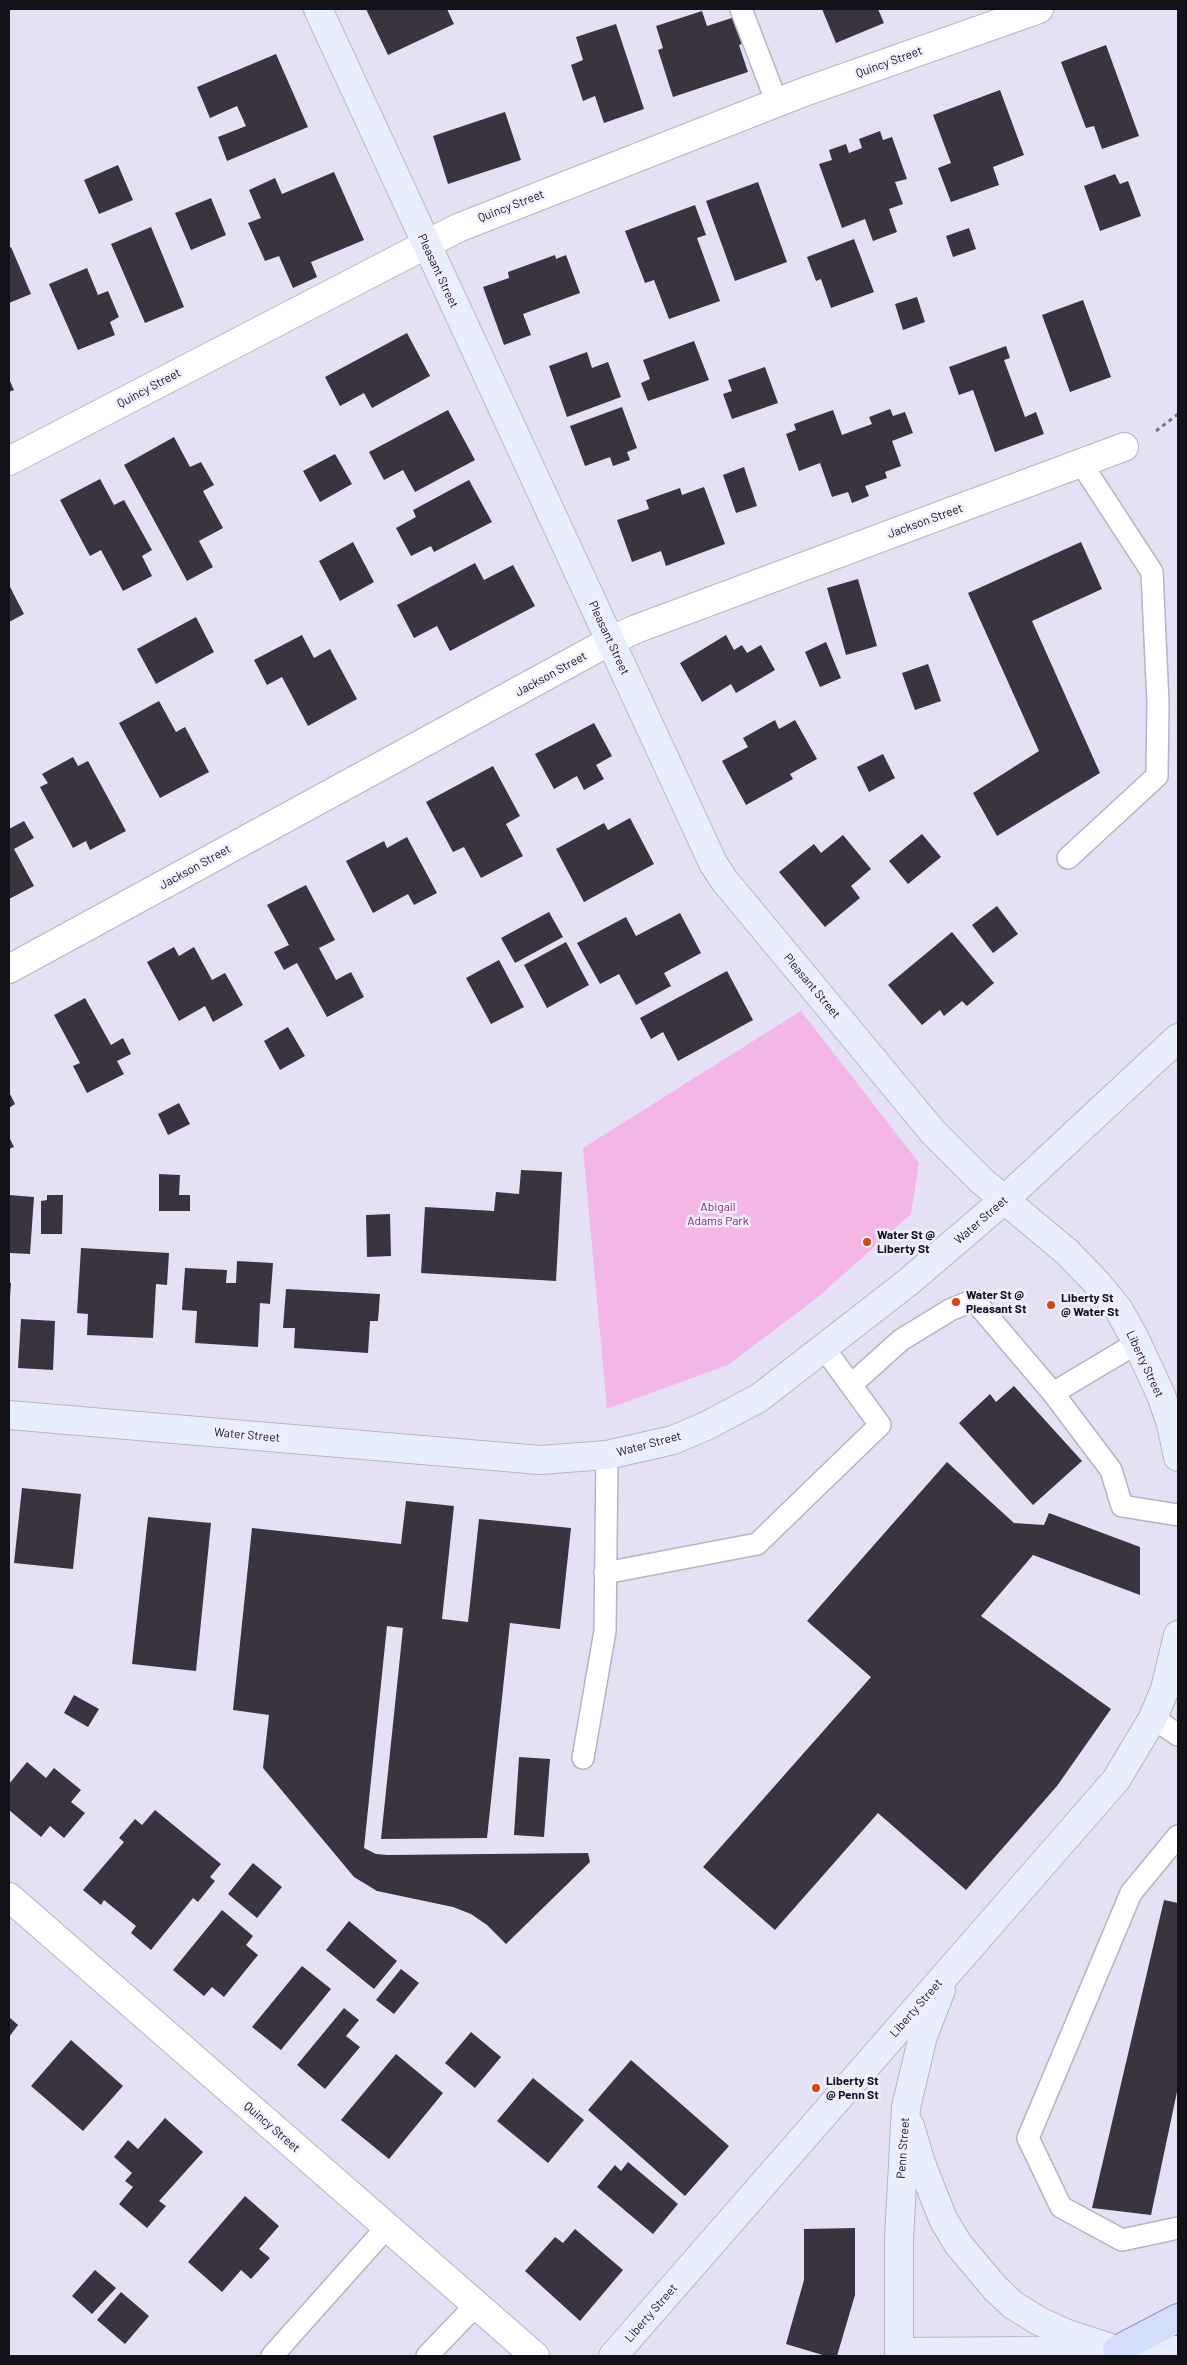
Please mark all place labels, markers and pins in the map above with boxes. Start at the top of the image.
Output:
place label: Water St @ Liberty St [877,1228,935,1256]
marker: Water St @ Liberty St [861,1236,873,1248]
place label: Water St @ Pleasant St [966,1288,1027,1316]
place label: Liberty St @ Water St [1061,1291,1119,1319]
marker: Water St @ Pleasant St [950,1296,962,1308]
marker: Liberty St @ Water St [1045,1299,1057,1311]
place label: Liberty St @ Penn St [826,2074,879,2102]
marker: Liberty St @ Penn St [810,2082,822,2094]

